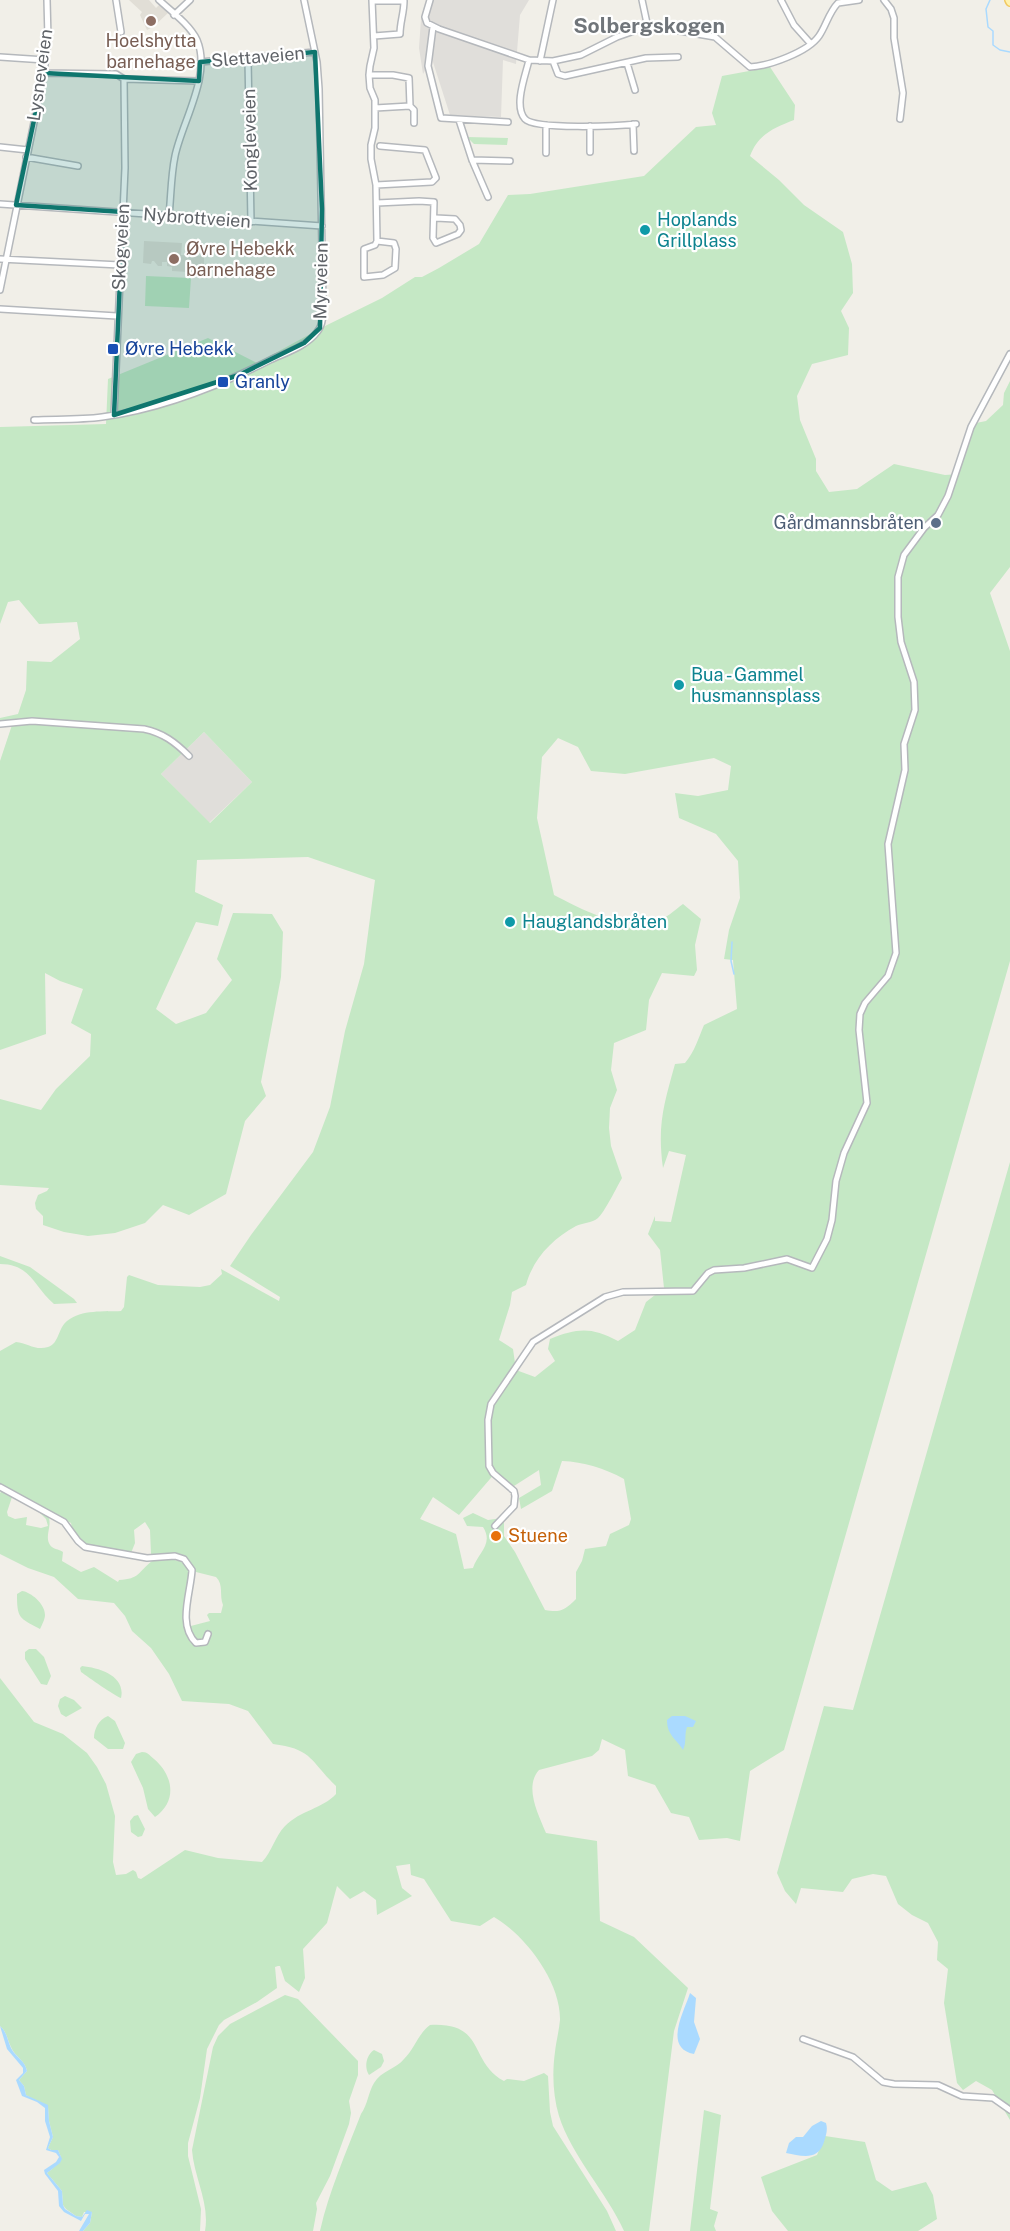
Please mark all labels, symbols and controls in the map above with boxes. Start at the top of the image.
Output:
district label: Solbergskogen [573,13,725,38]
marker: Hoelshytta barnehage [144,14,158,28]
street label: Lysneveien [23,28,56,122]
place label: Hoelshytta barnehage [105,30,197,72]
street label: Slettaveien [210,42,306,71]
street label: Kongleveien [238,88,261,192]
street label: Skogveien [108,203,133,291]
street label: Nybrottveien [143,203,252,232]
place label: Hoplands Grillplass [657,209,737,251]
marker: Hoplands Grillplass [638,223,652,237]
place label: Øvre Hebekk barnehage [186,238,295,280]
street label: Myrveien [309,242,332,320]
marker: Øvre Hebekk barnehage [167,252,181,266]
place label: Øvre Hebekk [125,338,234,359]
marker: Øvre Hebekk [106,342,120,356]
place label: Granly [235,371,290,392]
marker: Granly [216,375,230,389]
place label: Gårdmannsbråten [773,512,924,533]
marker: Gårdmannsbråten [929,516,943,530]
place label: Bua - Gammel husmannsplass [691,664,820,706]
marker: Bua - Gammel husmannsplass [672,678,686,692]
place label: Hauglandsbråten [522,911,667,932]
marker: Hauglandsbråten [503,915,517,929]
place label: Stuene [508,1525,568,1546]
marker: Stuene [489,1529,503,1543]

